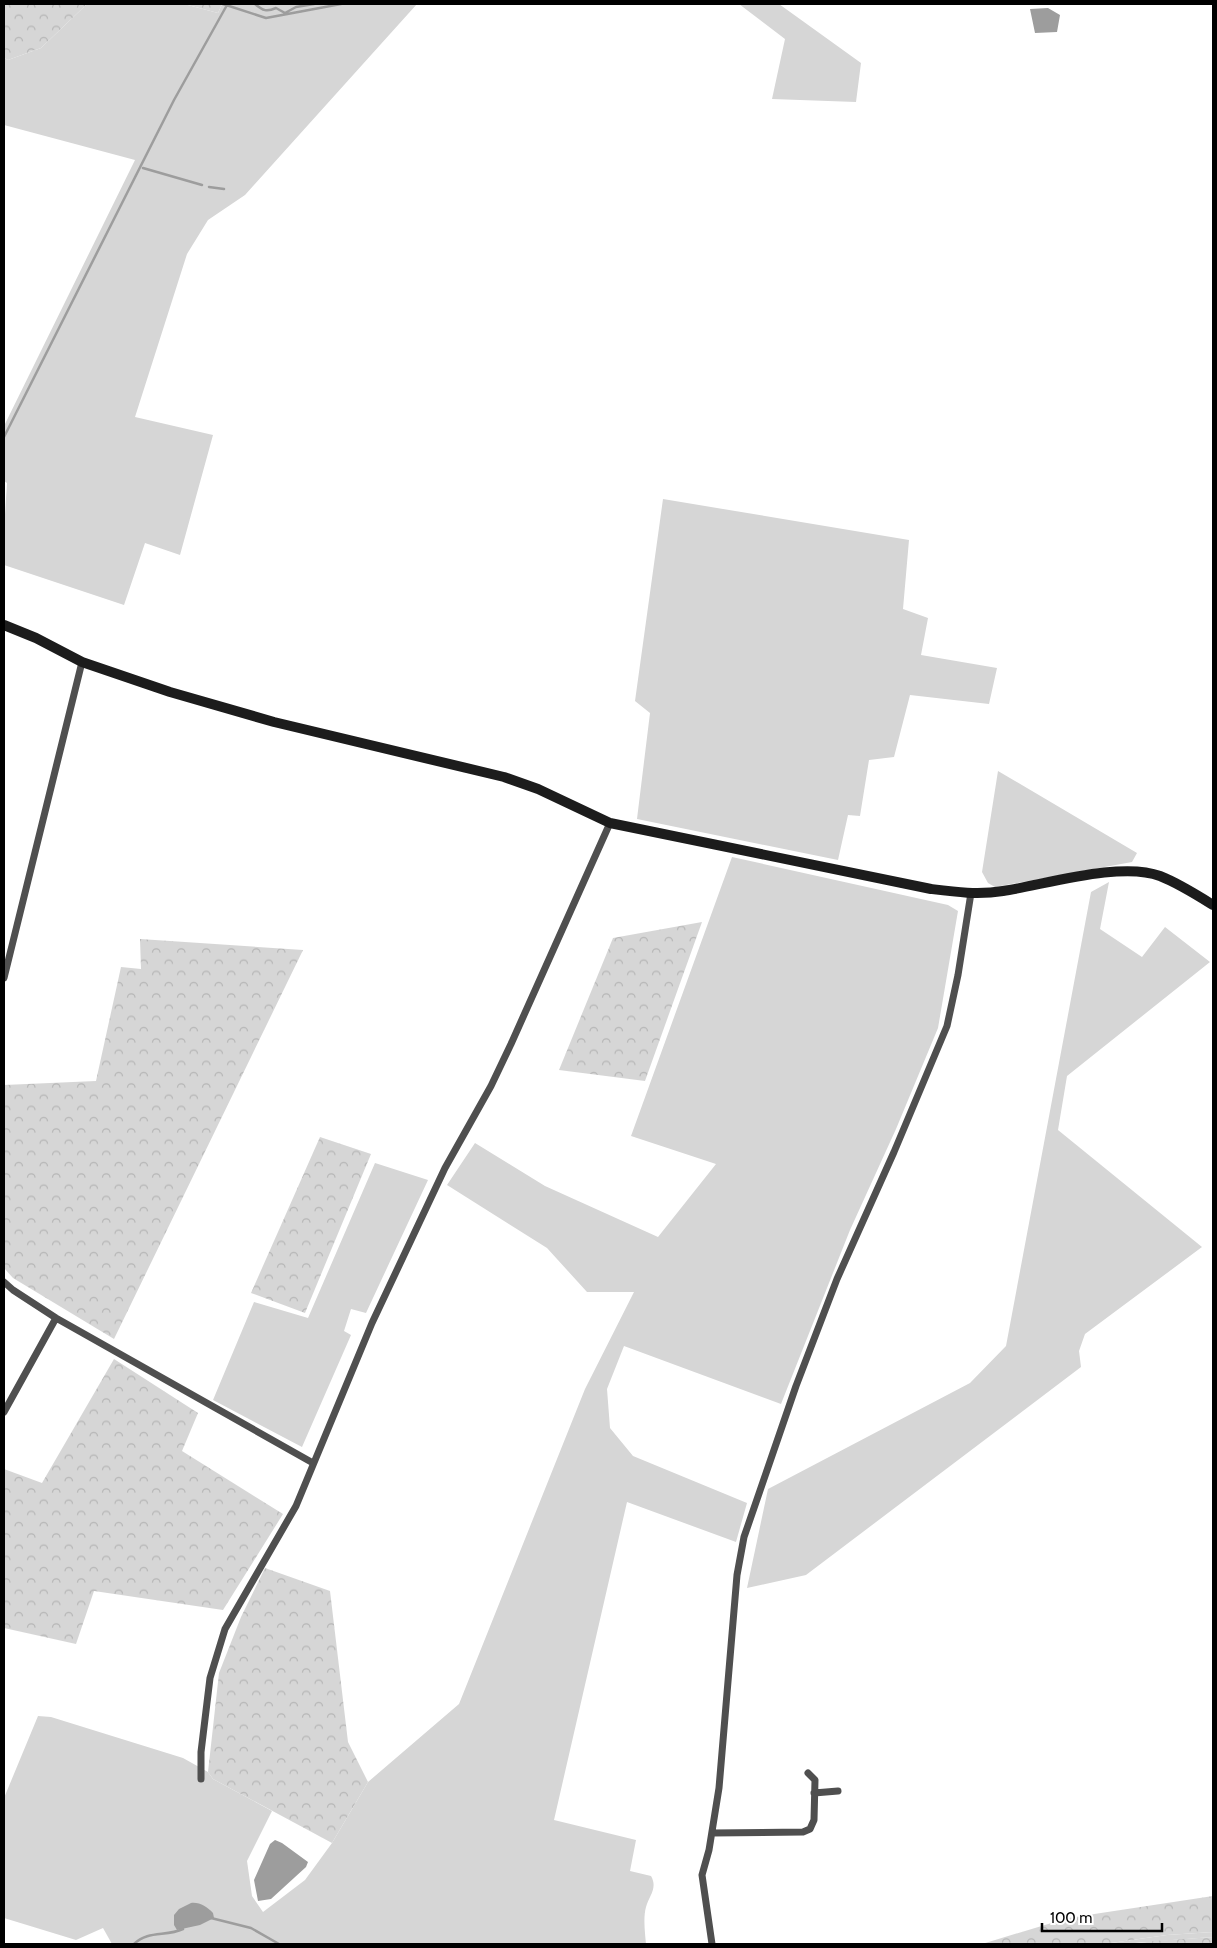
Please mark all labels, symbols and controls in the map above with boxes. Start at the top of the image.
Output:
scale bar [1042,1900,1162,1932]
text: 100 m [1050,1909,1092,1927]

